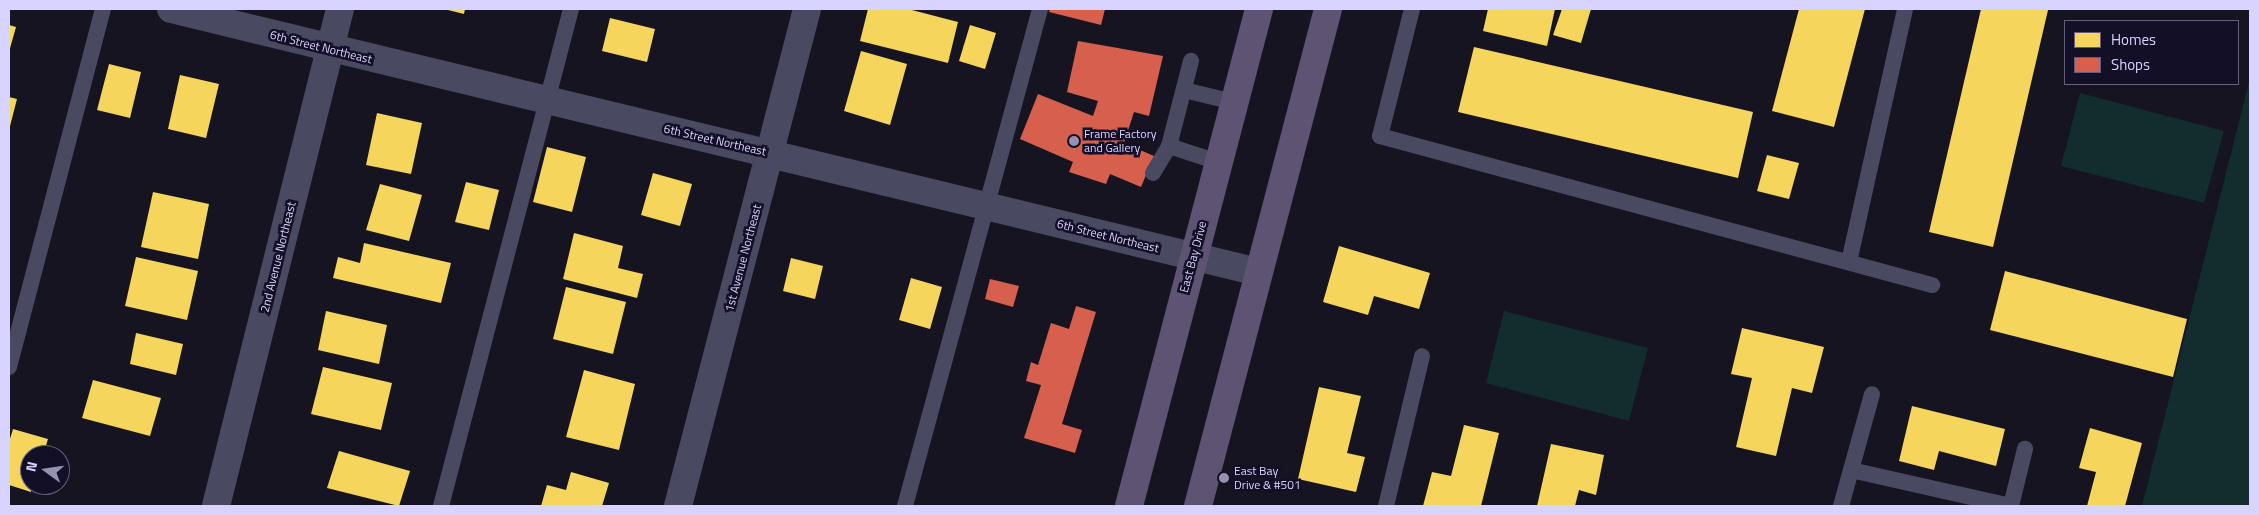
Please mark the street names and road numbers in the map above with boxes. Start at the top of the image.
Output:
street label: 6th Street Northeast [268,27,374,67]
street label: 6th Street Northeast [662,121,768,159]
street label: 2nd Avenue Northeast [257,200,299,314]
street label: 1st Avenue Northeast [722,203,764,313]
street label: 6th Street Northeast [1055,216,1161,256]
street label: East Bay Drive [1177,220,1209,294]

